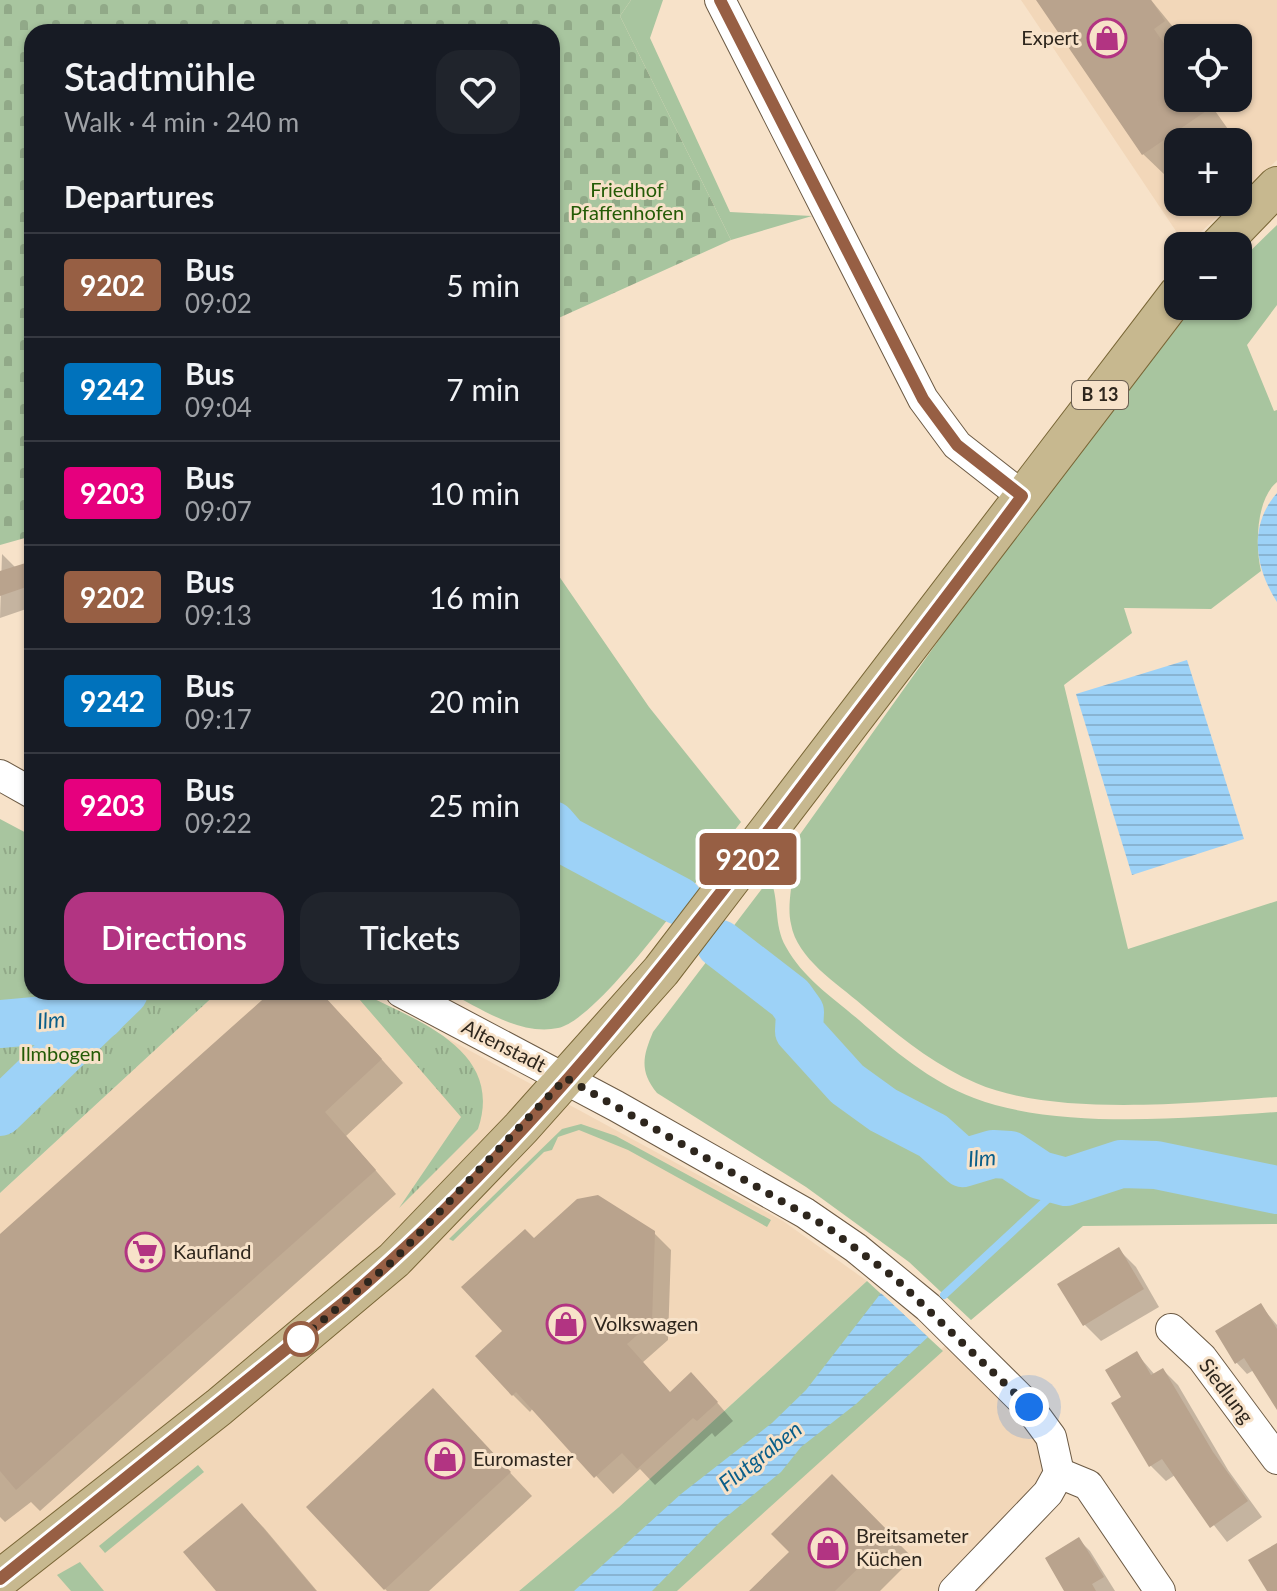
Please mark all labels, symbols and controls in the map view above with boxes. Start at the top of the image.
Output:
shop icon: Expert [1086,17,1128,59]
map controls [1164,24,1252,320]
button: locate [1164,24,1252,112]
place label: Expert [1021,25,1079,49]
button: heart [436,50,520,134]
text: Stadtmühle [64,53,256,99]
text: Walk · 4 min · 240 m [64,106,299,138]
button: + [1164,128,1252,216]
park label: Friedhof Pfaffenhofen [570,177,684,224]
text: Departures [64,178,214,214]
button: − [1164,232,1252,320]
text: Bus [185,251,235,287]
text: 5 min [446,267,520,303]
text: 9202 [80,268,145,302]
text: 09:02 [185,287,252,319]
text: Bus [185,355,235,391]
text: 7 min [446,371,520,407]
text: 9242 [80,372,145,406]
road number: B 13 [1072,381,1128,409]
text: 09:04 [185,391,252,423]
text: Bus [185,459,235,495]
text: 10 min [429,475,520,511]
text: 9203 [80,476,145,510]
text: 09:07 [185,495,252,527]
text: Bus [185,563,235,599]
text: 16 min [429,579,520,615]
text: 9202 [80,580,145,614]
text: 09:13 [185,599,252,631]
text: Bus [185,667,235,703]
text: 20 min [429,683,520,719]
text: 9242 [80,684,145,718]
text: 09:17 [185,703,252,735]
text: Bus [185,771,235,807]
text: 25 min [429,787,520,823]
text: 9203 [80,788,145,822]
text: 09:22 [185,807,252,839]
line badge: 9202 [692,833,804,885]
text: 9202 [716,842,780,876]
button: Directions [64,892,284,984]
button: Tickets [300,892,520,984]
water label: Ilm [36,1005,66,1034]
street label: Altenstadt [458,1014,551,1077]
park label: Ilmbogen [20,1041,102,1065]
water label: Ilm [967,1143,997,1172]
supermarket icon: Kaufland [124,1231,166,1273]
place label: Kaufland [173,1239,251,1263]
shop icon: Volkswagen [545,1303,587,1345]
place label: Volkswagen [594,1311,698,1335]
unlabelled marker [284,1322,318,1356]
street label: Siedlung [1195,1353,1259,1427]
your location [1009,1387,1049,1427]
water label: Flutgraben [713,1415,807,1497]
shop icon: Euromaster [424,1438,466,1480]
place label: Euromaster [473,1446,574,1470]
place label: Breitsameter Küchen [856,1523,969,1570]
shop icon: Breitsameter Küchen [807,1527,849,1569]

